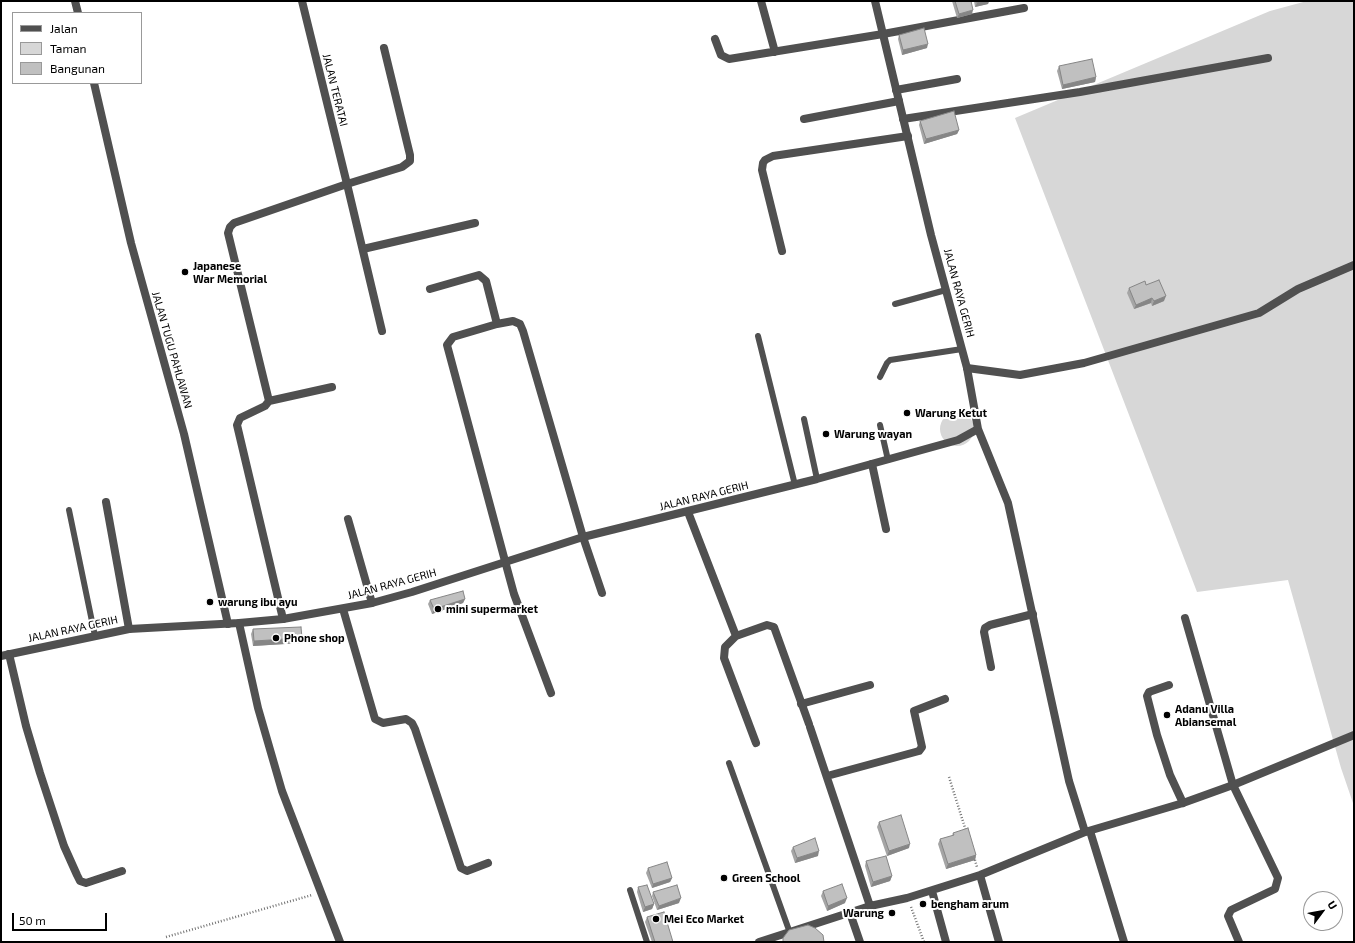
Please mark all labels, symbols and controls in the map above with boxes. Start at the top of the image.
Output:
legend [12,12,142,84]
text: Jalan [50,21,78,35]
text: Taman [50,41,87,55]
street label: JALAN TERATAI [320,52,350,128]
text: Bangunan [50,61,105,75]
street label: JALAN RAYA GERIH [941,247,977,339]
place label: Japanese War Memorial [193,259,267,285]
marker: Japanese War Memorial [180,267,190,277]
street label: JALAN TUGU PAHLAWAN [149,290,195,410]
place label: Warung Ketut [915,406,987,420]
marker: Warung Ketut [902,408,912,418]
place label: Warung wayan [834,427,912,441]
marker: Warung wayan [821,429,831,439]
street label: JALAN RAYA GERIH [658,479,750,513]
street label: JALAN RAYA GERIH [346,566,438,602]
place label: warung ibu ayu [218,595,298,609]
marker: warung ibu ayu [205,597,215,607]
place label: mini supermarket [446,602,538,616]
marker: mini supermarket [433,604,443,614]
street label: JALAN RAYA GERIH [27,613,119,645]
place label: Phone shop [284,631,345,645]
marker: Phone shop [271,633,281,643]
place label: Adanu Villa Abiansemal [1175,702,1236,728]
marker: Adanu Villa Abiansemal [1162,710,1172,720]
place label: Green School [732,871,800,885]
marker: Green School [719,873,729,883]
north arrow [1303,891,1343,931]
place label: bengham arum [931,897,1009,911]
text: U [1325,898,1340,912]
marker: bengham arum [918,899,928,909]
scale bar [14,905,109,931]
place label: Warung [843,906,884,920]
marker: Warung [887,908,897,918]
place label: Mei Eco Market [664,912,744,926]
text: 50 m [19,913,46,927]
marker: Mei Eco Market [651,914,661,924]

